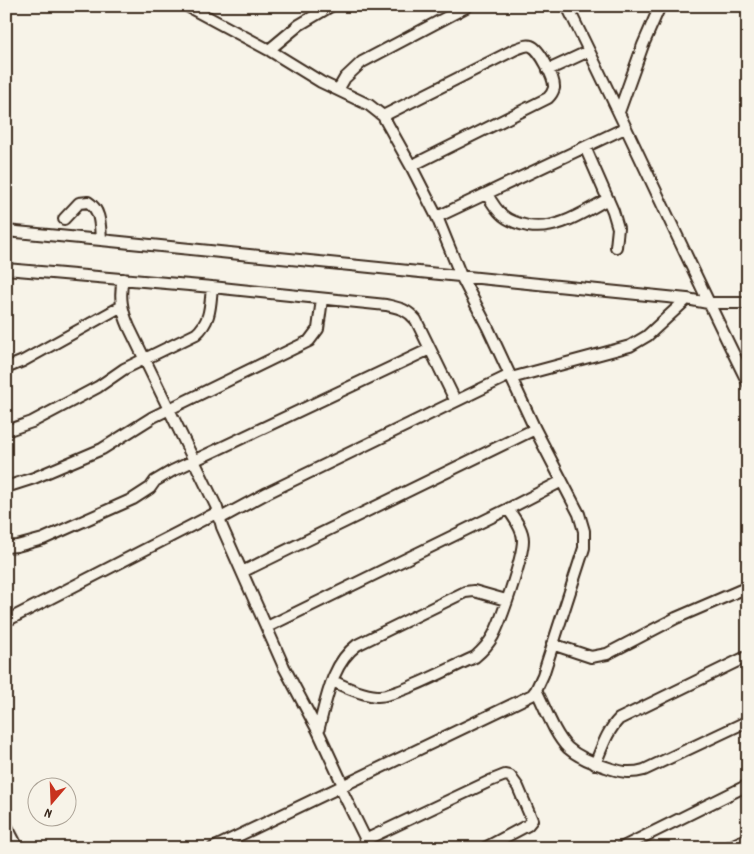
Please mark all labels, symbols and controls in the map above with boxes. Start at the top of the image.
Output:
north arrow [28,776,78,826]
text: N [42,802,55,823]

